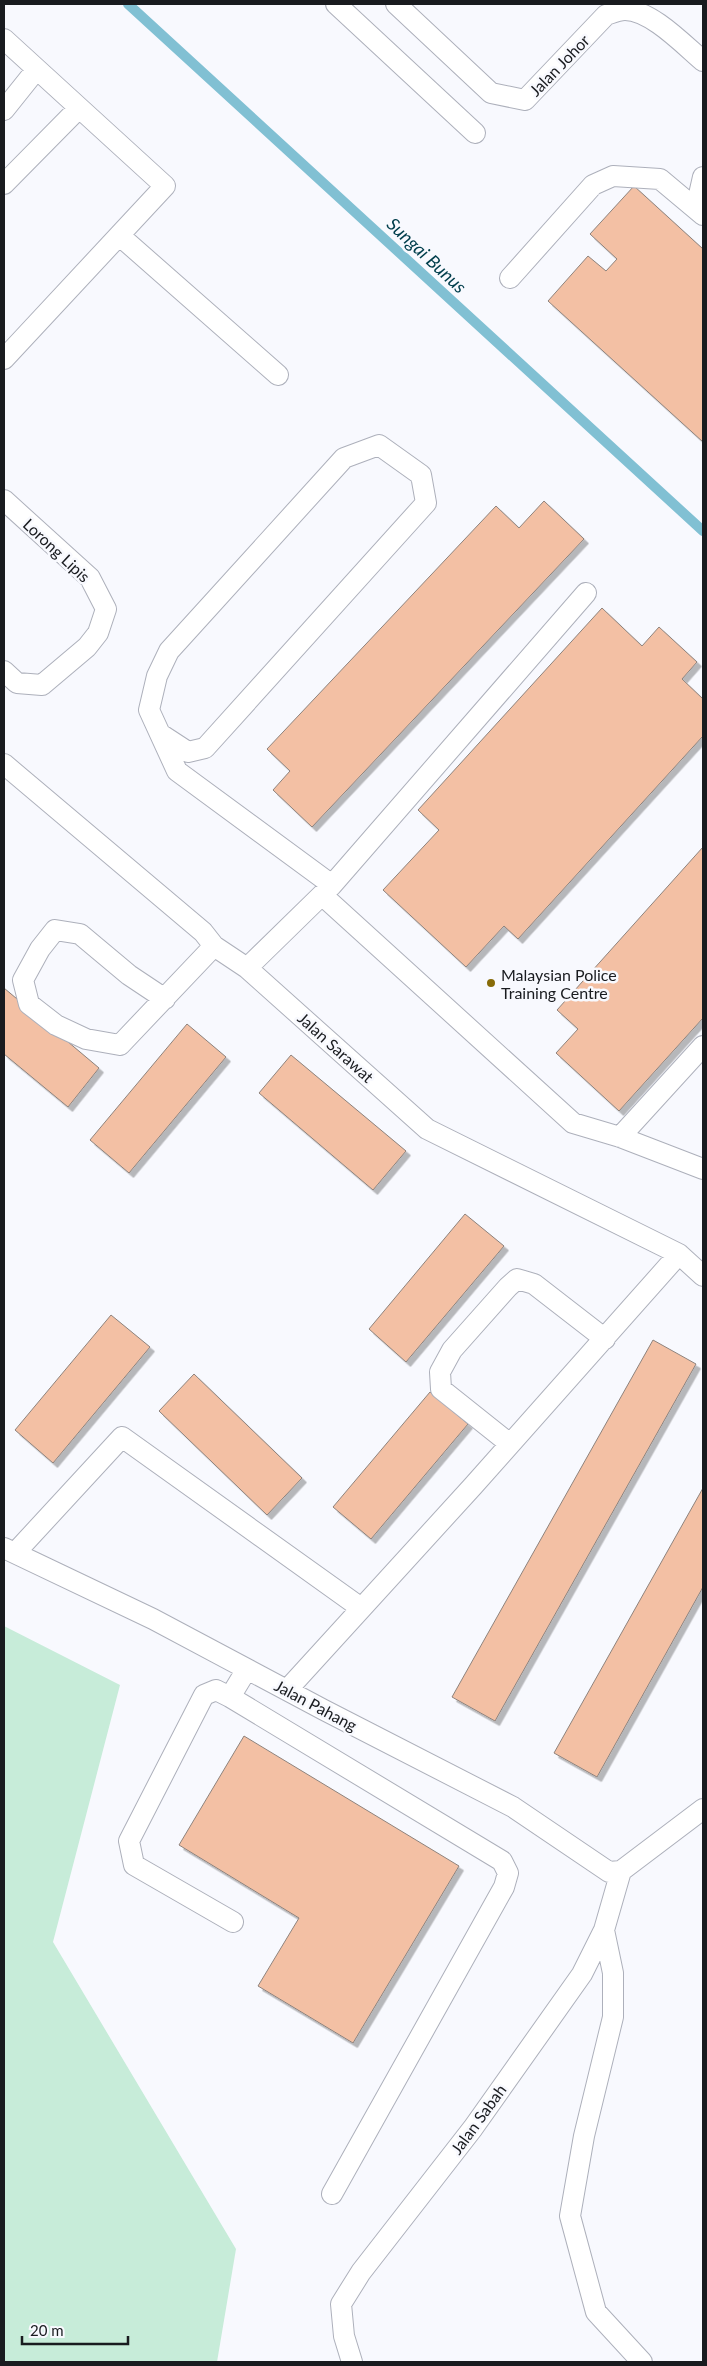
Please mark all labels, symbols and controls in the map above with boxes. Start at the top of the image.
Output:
street label: Jalan Johor [525,30,593,100]
water label: Sungai Bunus [383,213,471,297]
street label: Lorong Lipis [20,514,94,586]
place label: Malaysian Police Training Centre [501,965,617,1002]
marker: Malaysian Police Training Centre [485,977,497,989]
street label: Jalan Sarawat [294,1008,378,1086]
street label: Jalan Pahang [272,1675,360,1735]
street label: Jalan Sabah [446,2080,510,2158]
scale bar [22,2314,129,2346]
text: 20 m [30,2321,64,2339]

